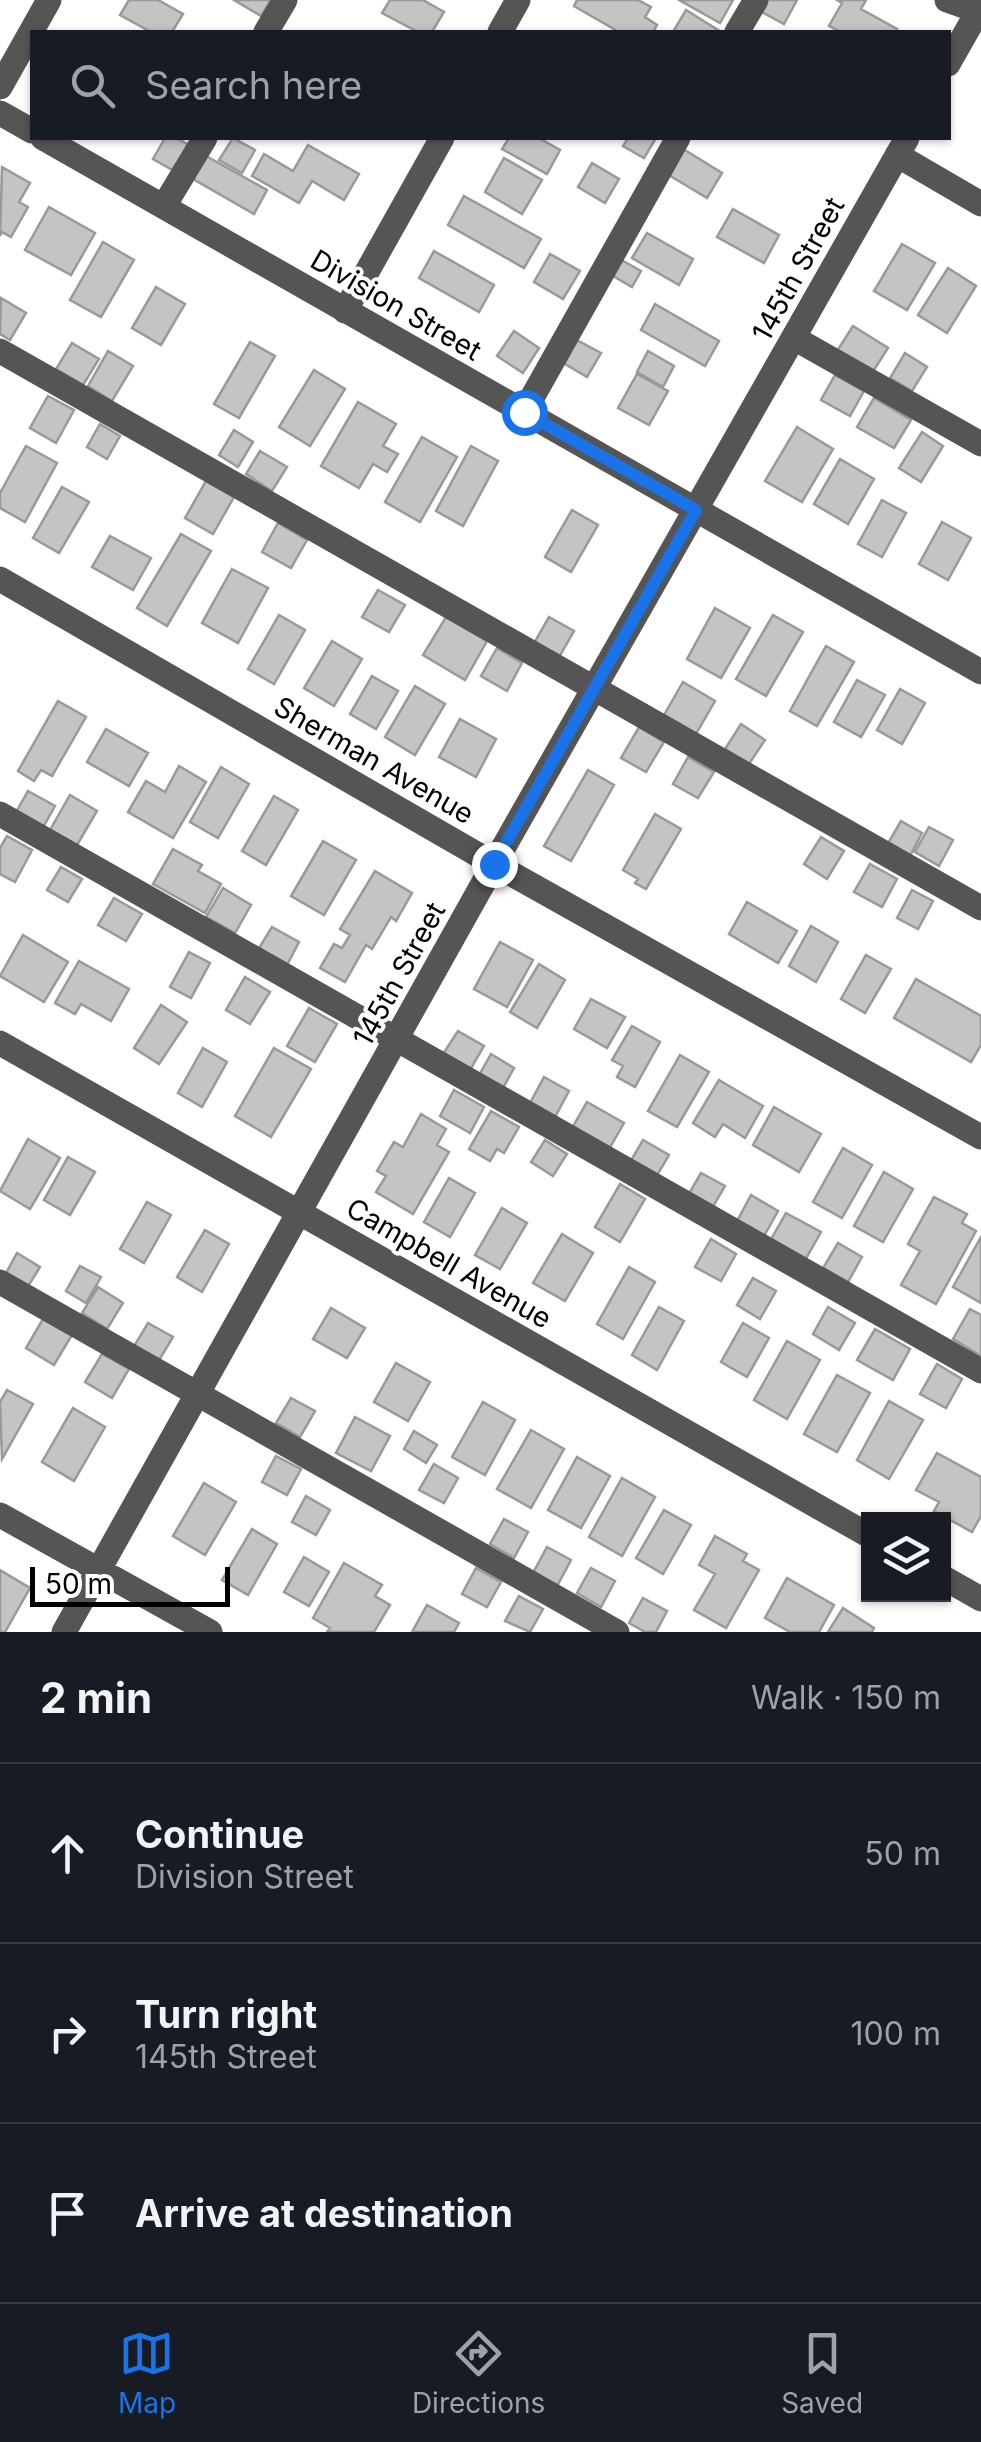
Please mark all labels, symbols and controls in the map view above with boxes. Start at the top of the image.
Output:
search box [30,30,951,140]
icon: search [65,58,120,113]
text: Search here [145,62,362,108]
street label: 145th Street [745,191,851,347]
street label: Division Street [305,242,487,368]
route start [502,390,548,436]
street label: Sherman Avenue [268,689,480,831]
route end [472,842,518,888]
street label: 145th Street [346,896,452,1052]
street label: Campbell Avenue [340,1191,558,1335]
map controls [861,1512,951,1602]
button: layers [861,1512,951,1602]
scale bar [30,1562,230,1606]
text: 50 m [45,1567,112,1601]
text: 2 min [40,1672,152,1723]
text: Walk · 150 m [751,1678,941,1717]
text: Continue [135,1811,304,1857]
icon: ahead [40,1826,95,1881]
text: 50 m [864,1834,941,1873]
text: Division Street [135,1857,354,1896]
text: Turn right [135,1991,317,2037]
icon: right [40,2006,95,2061]
text: 100 m [851,2014,941,2053]
text: 145th Street [135,2037,317,2076]
icon: arrive [40,2186,95,2241]
text: Arrive at destination [135,2190,513,2236]
tab: Map [118,2326,176,2420]
tab: Directions [412,2326,545,2420]
tab: Saved [781,2326,863,2420]

